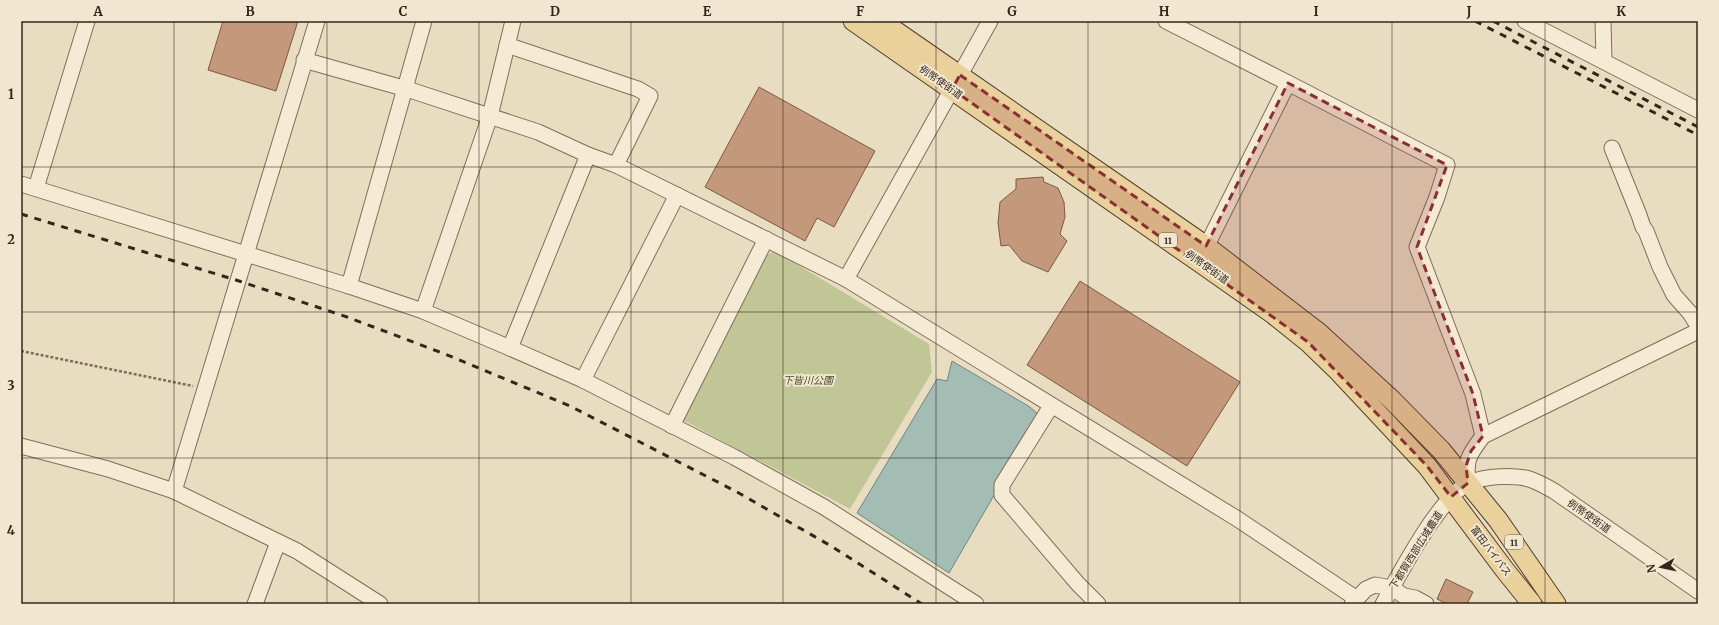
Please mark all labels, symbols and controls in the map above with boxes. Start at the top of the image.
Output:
text: A [92,3,103,20]
text: B [245,3,255,20]
text: C [399,3,408,20]
text: D [550,3,560,20]
text: E [703,3,712,20]
text: F [856,3,864,20]
text: G [1007,3,1017,20]
text: H [1159,3,1170,20]
text: I [1313,3,1319,20]
text: J [1465,3,1472,20]
text: K [1616,3,1626,20]
street label: 例幣使街道 [916,62,965,102]
text: 1 [8,86,14,103]
text: 2 [7,231,15,248]
road number: 11 [1159,233,1177,247]
street label: 例幣使街道 [1182,247,1231,287]
park label: 下皆川公園 [783,374,835,387]
text: 3 [7,377,15,394]
street label: 例幣使街道 [1564,496,1613,536]
street label: 下都賀西部広域農道 [1387,508,1445,592]
text: 4 [7,522,16,539]
street label: 富田バイパス [1468,523,1514,579]
road number: 11 [1505,535,1523,549]
north arrow [1641,547,1681,587]
text: N [1643,563,1659,574]

